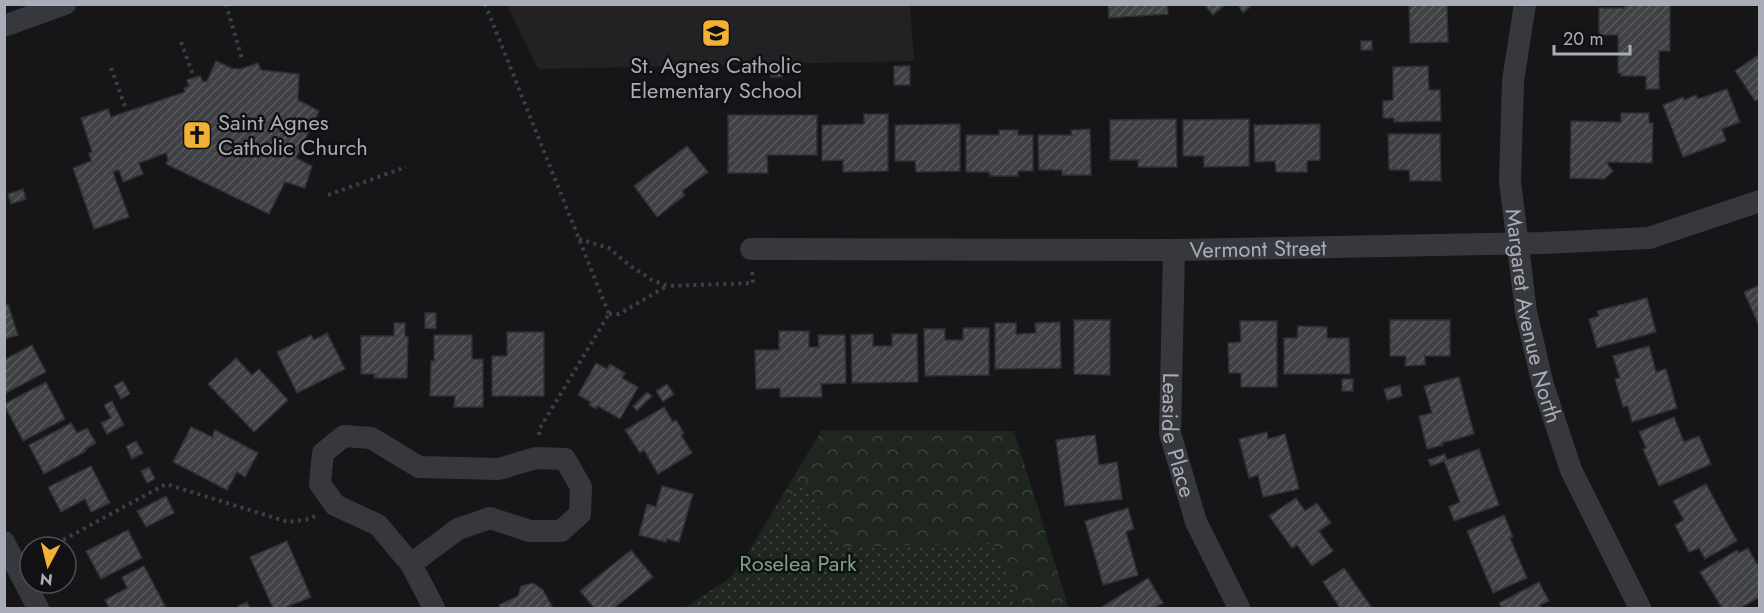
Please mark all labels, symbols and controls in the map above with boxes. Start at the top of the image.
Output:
school or university icon: St. Agnes Catholic Elementary School [700,17,732,49]
scale bar [1554,18,1630,56]
text: 20 m [1563,26,1603,52]
place label: St. Agnes Catholic Elementary School [630,49,802,106]
place label: Saint Agnes Catholic Church [218,106,368,163]
church icon: Saint Agnes Catholic Church [181,119,213,151]
street label: Margaret Avenue North [1498,207,1570,427]
street label: Vermont Street [1189,231,1327,266]
street label: Leaside Place [1154,372,1204,501]
north arrow [18,535,78,595]
park label: Roselea Park [739,547,857,579]
text: N [39,567,54,592]

